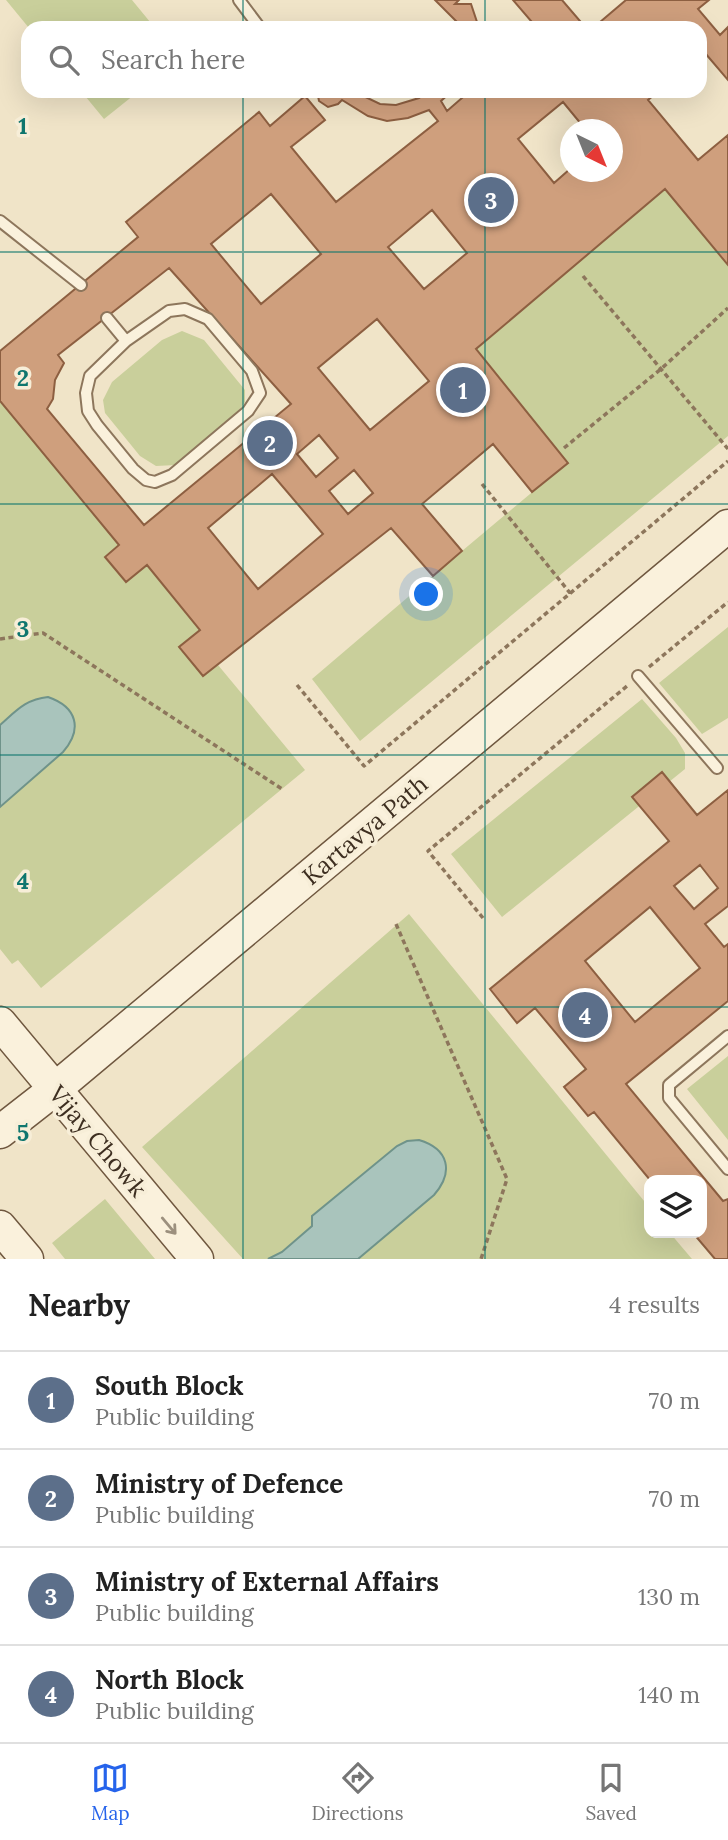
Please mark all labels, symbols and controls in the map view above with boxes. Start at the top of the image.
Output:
search box [21,21,707,98]
icon: search [45,41,83,79]
text: Search here [101,43,245,76]
text: 1 [18,111,28,140]
north arrow [560,119,623,182]
pin: 3 [468,174,514,226]
text: 2 [17,363,29,392]
pin: 1 [440,364,486,416]
pin: 2 [247,417,293,469]
your location [409,577,443,611]
text: 3 [17,614,29,643]
street label: Kartavya Path [296,768,434,892]
text: 4 [17,866,29,895]
pin: 4 [562,989,608,1041]
street label: Vijay Chowk [42,1078,154,1203]
text: 5 [17,1118,29,1147]
map controls [644,1175,707,1238]
button: layers [644,1175,707,1238]
one-way arrow [161,1216,177,1234]
text: Nearby [28,1286,130,1324]
text: 4 results [609,1290,700,1319]
text: South Block [95,1369,244,1402]
text: 1 [46,1386,56,1415]
text: 70 m [649,1386,700,1415]
text: Public building [95,1402,254,1431]
text: Ministry of Defence [95,1467,343,1500]
text: 2 [45,1484,57,1513]
text: 70 m [649,1484,700,1513]
text: Public building [95,1500,254,1529]
text: Ministry of External Affairs [95,1565,439,1598]
text: 3 [45,1582,57,1611]
text: 130 m [638,1582,700,1611]
text: Public building [95,1598,254,1627]
text: North Block [95,1663,244,1696]
text: 4 [45,1680,57,1709]
text: 140 m [638,1680,700,1709]
text: Public building [95,1696,254,1725]
tab: Map [91,1759,130,1825]
tab: Directions [312,1759,404,1825]
tab: Saved [586,1759,637,1825]

